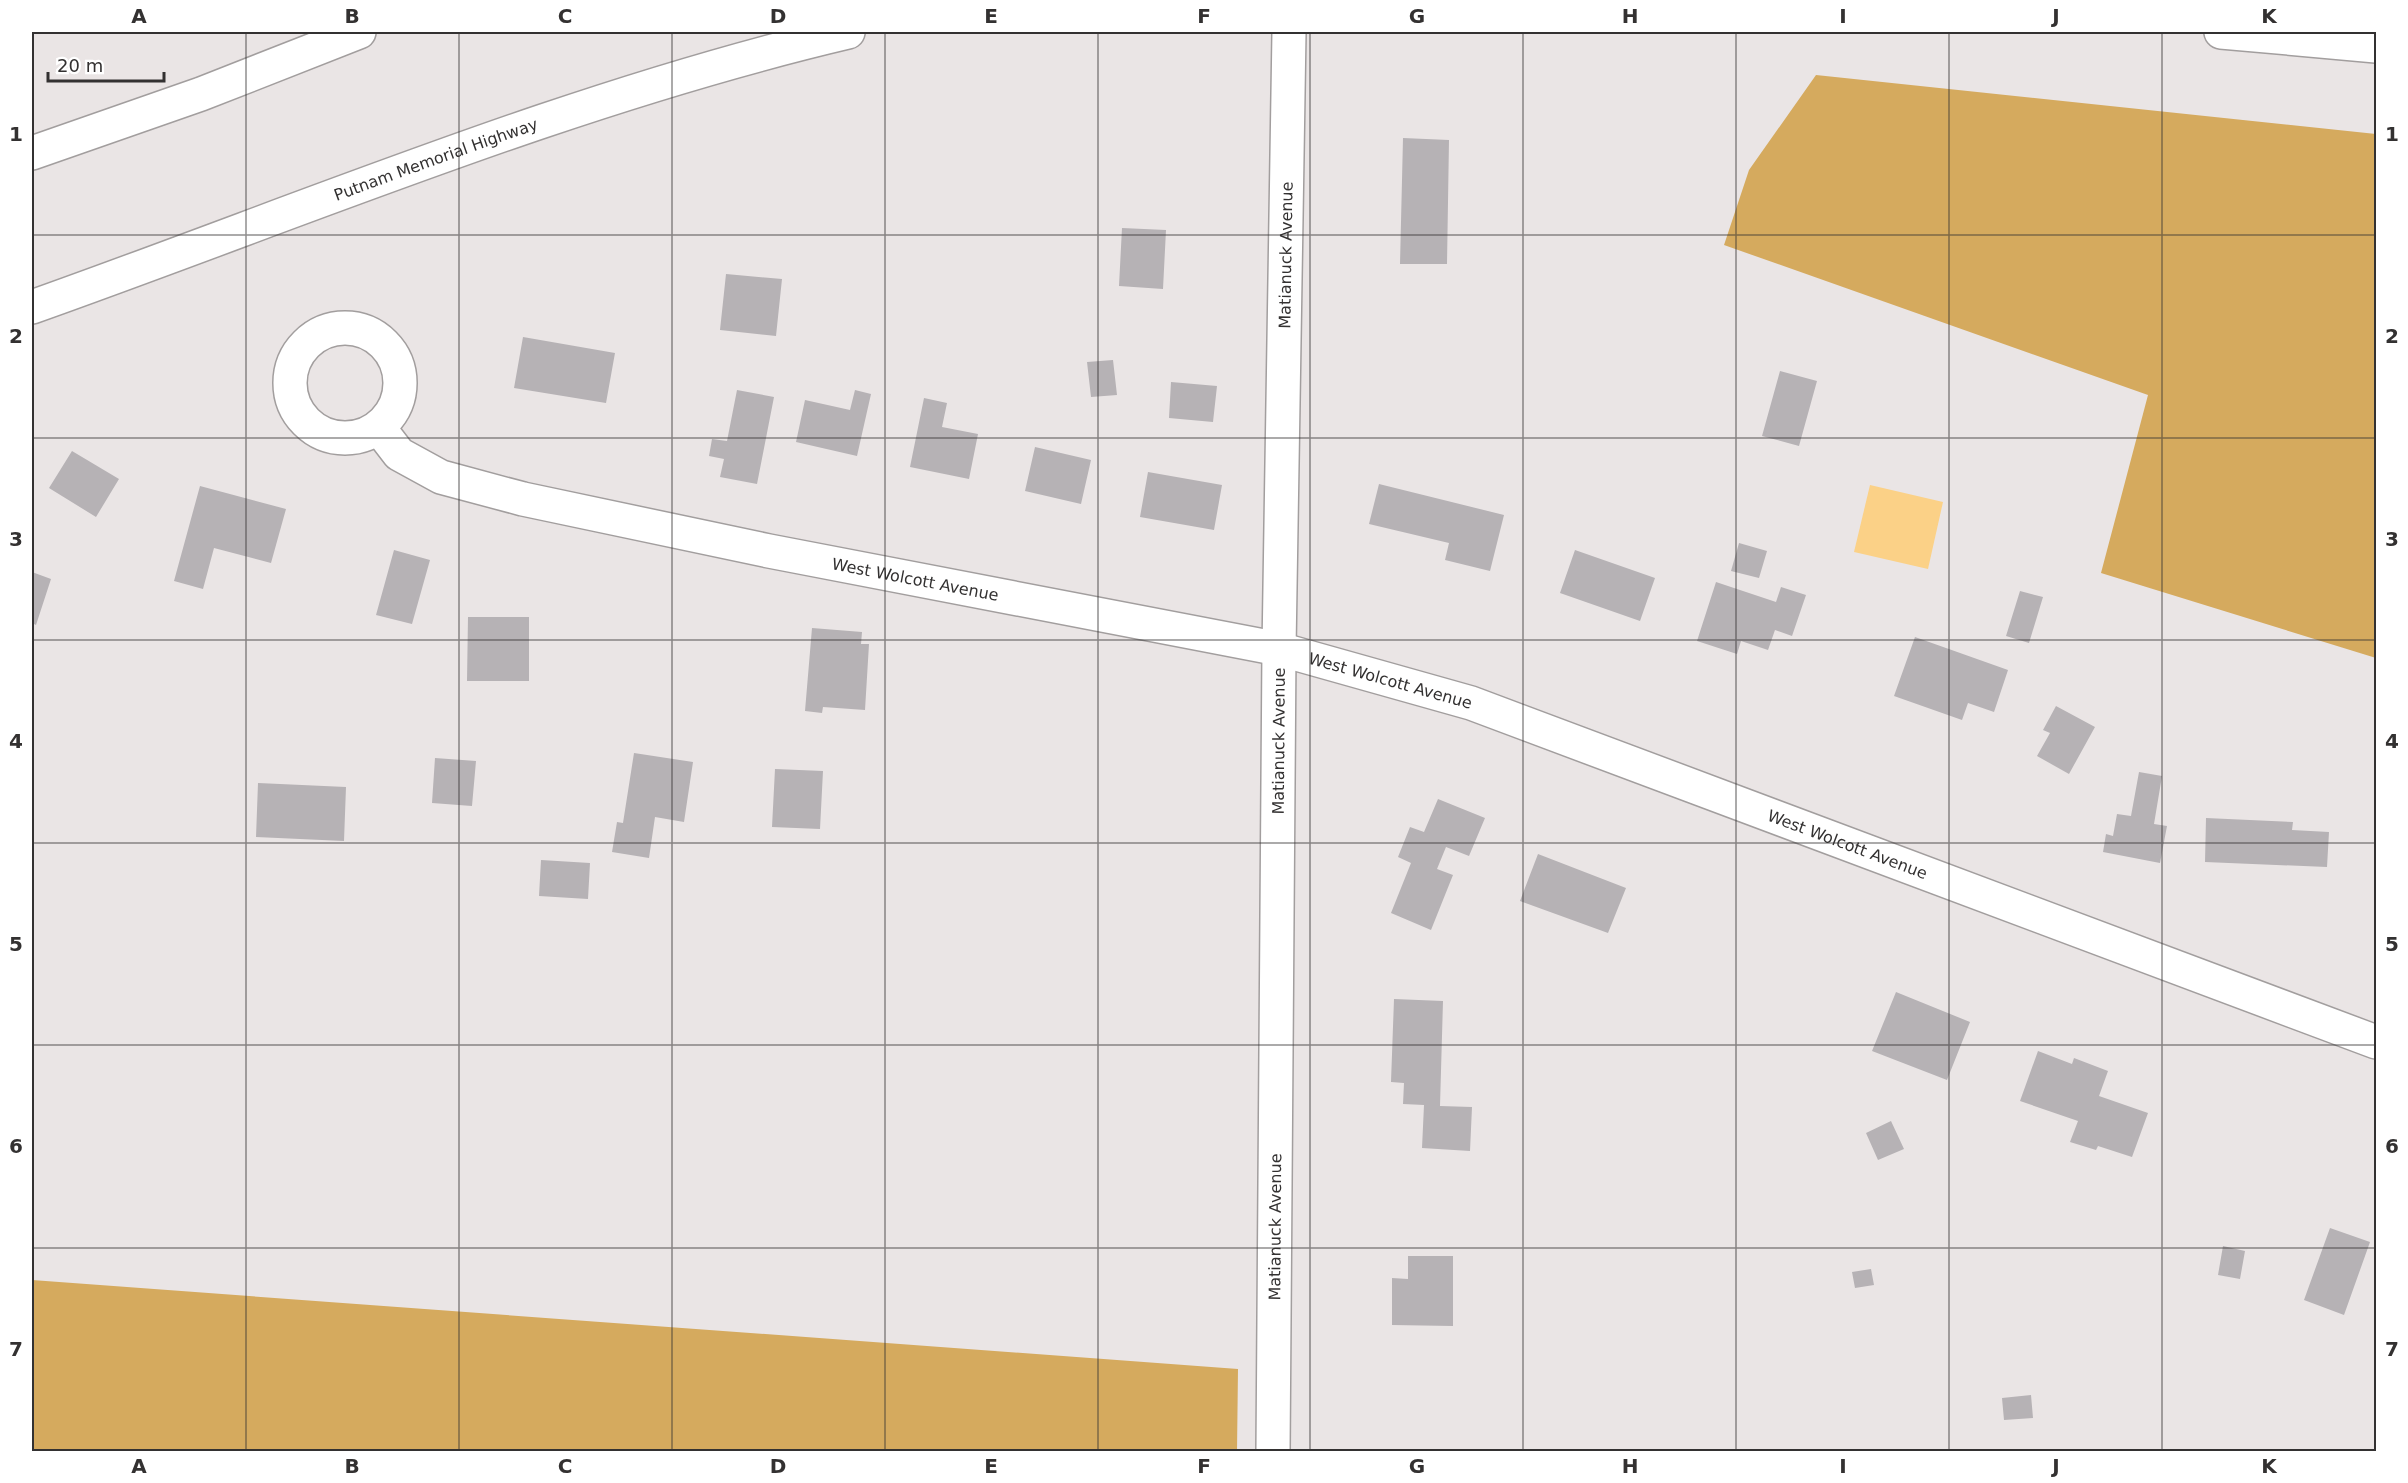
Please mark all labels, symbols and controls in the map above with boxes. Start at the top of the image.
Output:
text: A [131,4,147,28]
text: B [344,4,360,28]
text: C [558,4,572,28]
text: D [770,4,786,28]
text: E [984,4,998,28]
text: F [1197,4,1211,28]
text: G [1409,4,1425,28]
text: H [1622,4,1638,28]
text: I [1839,4,1847,28]
text: J [2050,4,2060,28]
text: K [2261,4,2278,28]
scale bar [48,45,164,83]
text: 20 m [57,55,103,76]
street label: Putnam Memorial Highway [331,114,540,204]
text: 1 [9,122,23,146]
text: 1 [2385,122,2399,146]
street label: Matianuck Avenue [1275,181,1296,329]
text: 2 [9,324,23,348]
text: 2 [2385,324,2399,348]
text: 3 [9,527,23,551]
text: 3 [2385,527,2399,551]
street label: West Wolcott Avenue [830,554,1000,604]
street label: West Wolcott Avenue [1306,648,1474,712]
street label: Matianuck Avenue [1268,667,1288,815]
text: 4 [9,729,23,753]
text: 4 [2385,729,2399,753]
street label: West Wolcott Avenue [1765,805,1930,883]
text: 5 [9,932,23,956]
text: 5 [2385,932,2399,956]
text: 6 [9,1134,23,1158]
text: 6 [2385,1134,2399,1158]
street label: Matianuck Avenue [1265,1153,1285,1301]
text: 7 [9,1337,23,1361]
text: 7 [2385,1337,2399,1361]
text: A [131,1454,147,1478]
text: B [344,1454,360,1478]
text: C [558,1454,572,1478]
text: D [770,1454,786,1478]
text: E [984,1454,998,1478]
text: F [1197,1454,1211,1478]
text: G [1409,1454,1425,1478]
text: H [1622,1454,1638,1478]
text: I [1839,1454,1847,1478]
text: J [2050,1454,2060,1478]
text: K [2261,1454,2278,1478]

